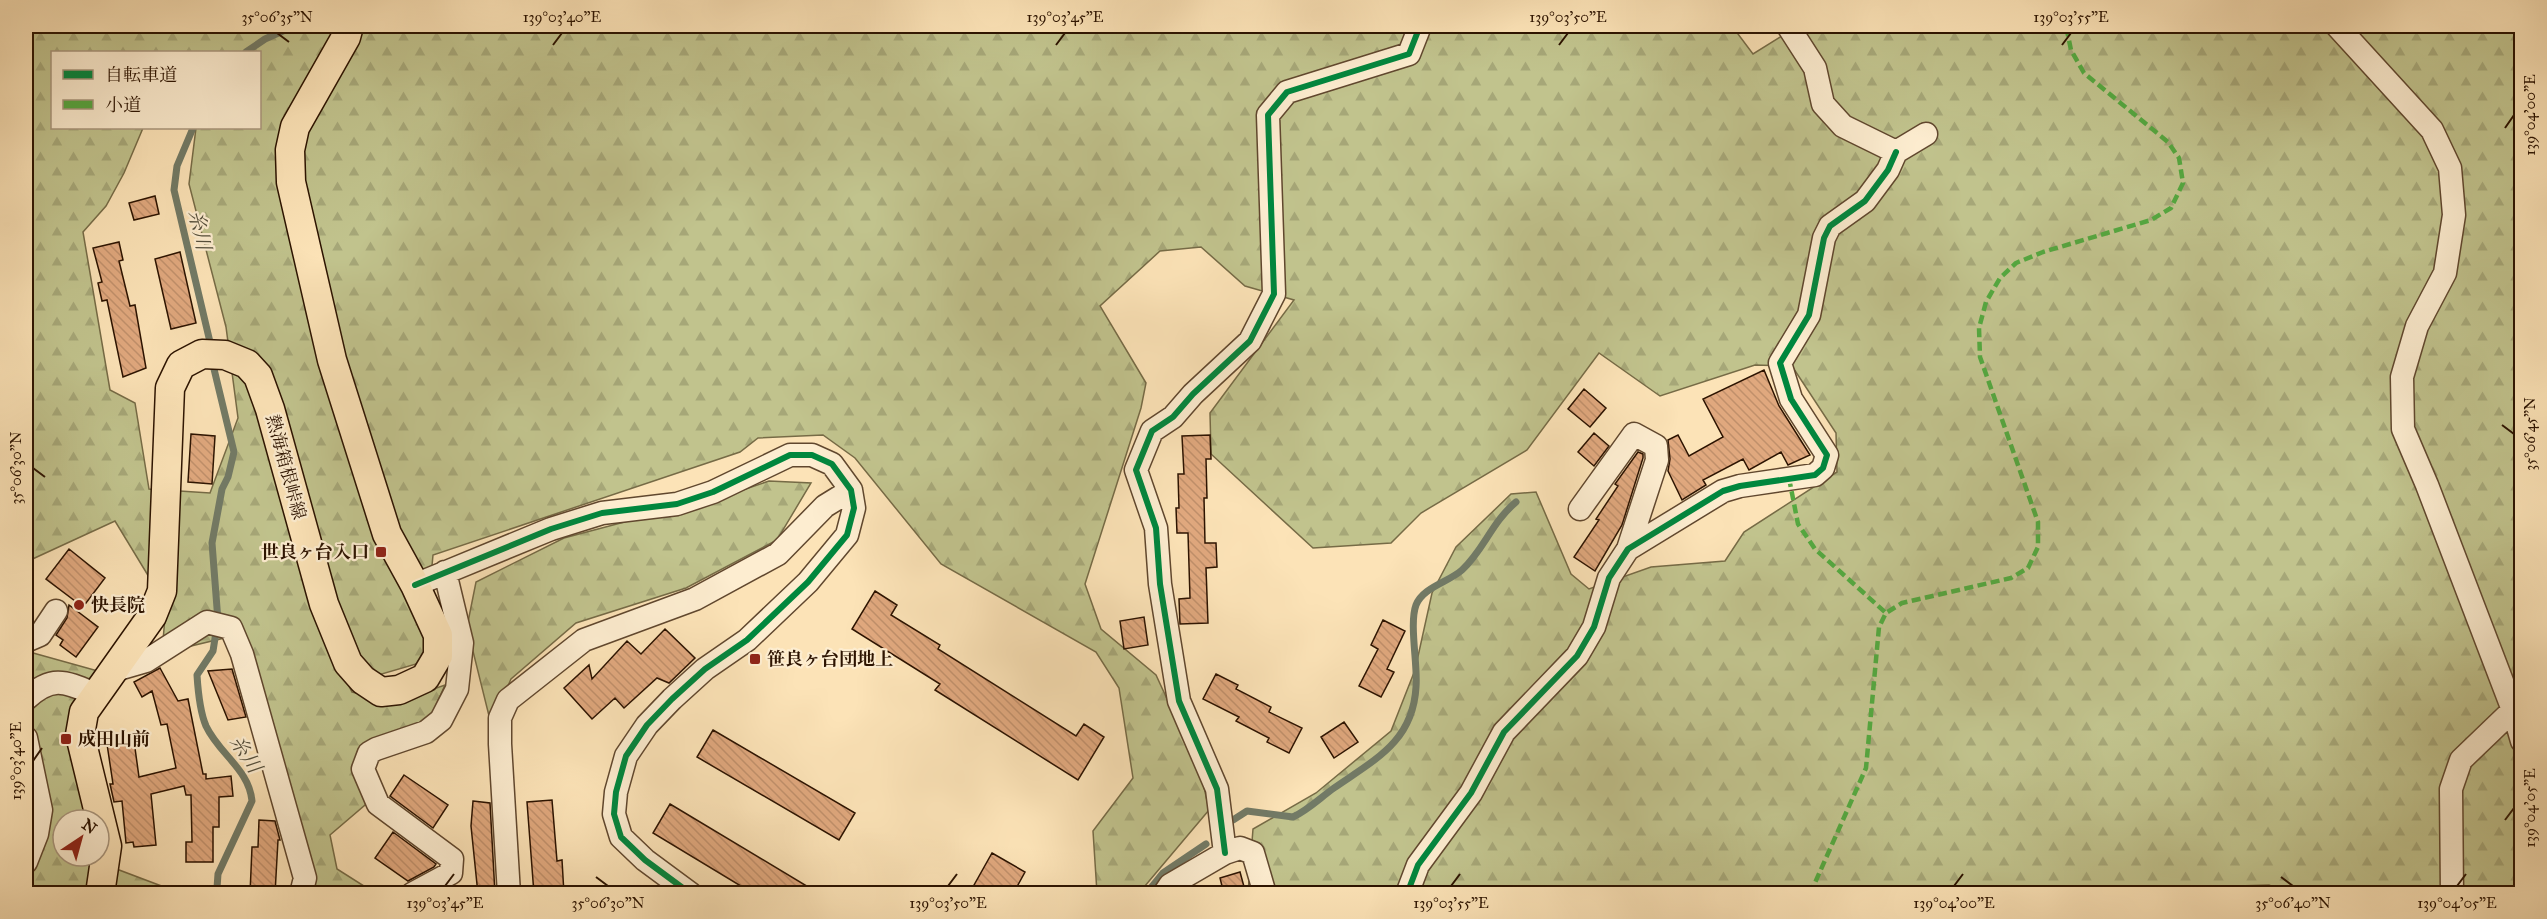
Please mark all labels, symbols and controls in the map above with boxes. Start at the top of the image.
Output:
text: 35°06'35"N [241,8,313,26]
text: 139°03'40"E [523,8,602,26]
text: 139°03'45"E [1027,8,1104,26]
text: 139°03'50"E [1529,8,1607,26]
text: 139°03'55"E [2033,8,2109,26]
legend [51,51,261,129]
text: 自転車道 [105,64,177,86]
text: 139°04'00"E [2521,74,2539,156]
text: 小道 [105,94,141,116]
water label: 糸川 [184,208,217,254]
text: 35°06'45"N [2521,397,2539,471]
street label: 熱海箱根峠線 [261,412,311,522]
text: 35°06'30"N [7,431,25,505]
place label: 世良ヶ台入口 [261,541,369,563]
marker: 世良ヶ台入口 [374,545,388,559]
place label: 快長院 [91,594,145,616]
marker: 快長院 [72,598,86,612]
place label: 笹良ヶ台団地上 [767,648,893,670]
marker: 笹良ヶ台団地上 [748,652,762,666]
text: 139°03'40"E [7,721,25,800]
place label: 成田山前 [78,728,150,750]
water label: 糸川 [225,731,268,779]
marker: 成田山前 [59,732,73,746]
text: 139°04'05"E [2521,768,2539,848]
north arrow [51,808,111,868]
text: N [78,815,101,838]
text: 139°03'45"E [407,894,484,912]
text: 35°06'30"N [572,894,645,912]
text: 139°03'50"E [909,894,987,912]
text: 139°03'55"E [1413,894,1489,912]
text: 139°04'00"E [1913,894,1995,912]
text: 35°06'40"N [2255,894,2331,912]
text: 139°04'05"E [2417,894,2497,912]

